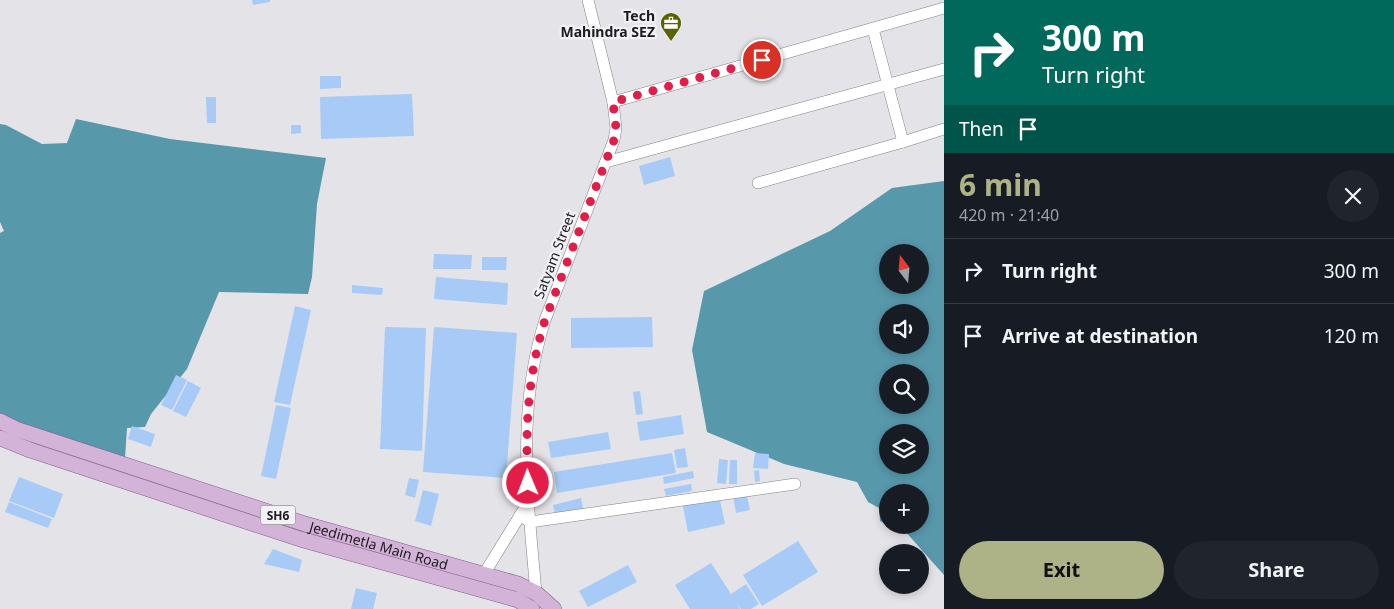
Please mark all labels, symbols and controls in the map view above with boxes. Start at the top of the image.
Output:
place label: Tech Mahindra SEZ [561,6,655,41]
office icon: Tech Mahindra SEZ [659,11,683,42]
text: 300 m [1042,14,1145,61]
icon: right [959,20,1024,85]
pin [741,39,783,81]
icon: arrive [748,46,776,74]
text: Turn right [1042,59,1145,89]
icon: arrive [1014,115,1042,143]
text: Then [959,116,1004,142]
text: 6 min [959,164,1042,205]
button: close [1327,170,1379,222]
text: 420 m · 21:40 [959,204,1059,226]
street label: Satyam Street [529,209,579,301]
north arrow [879,244,929,294]
map controls [879,244,929,594]
icon: right [959,257,987,285]
text: Turn right [1002,258,1097,284]
text: 300 m [1324,258,1379,284]
button: sound [879,304,929,354]
icon: arrive [959,322,987,350]
text: Arrive at destination [1002,323,1198,349]
text: 120 m [1324,323,1379,349]
button: search [879,364,929,414]
button: layers [879,424,929,474]
position arrow [501,456,553,508]
button: + [879,484,929,534]
road number: SH6 [260,506,296,524]
street label: Jeedimetla Main Road [306,516,451,573]
button: Exit [959,541,1164,599]
button: Share [1174,541,1379,599]
button: − [879,544,929,594]

